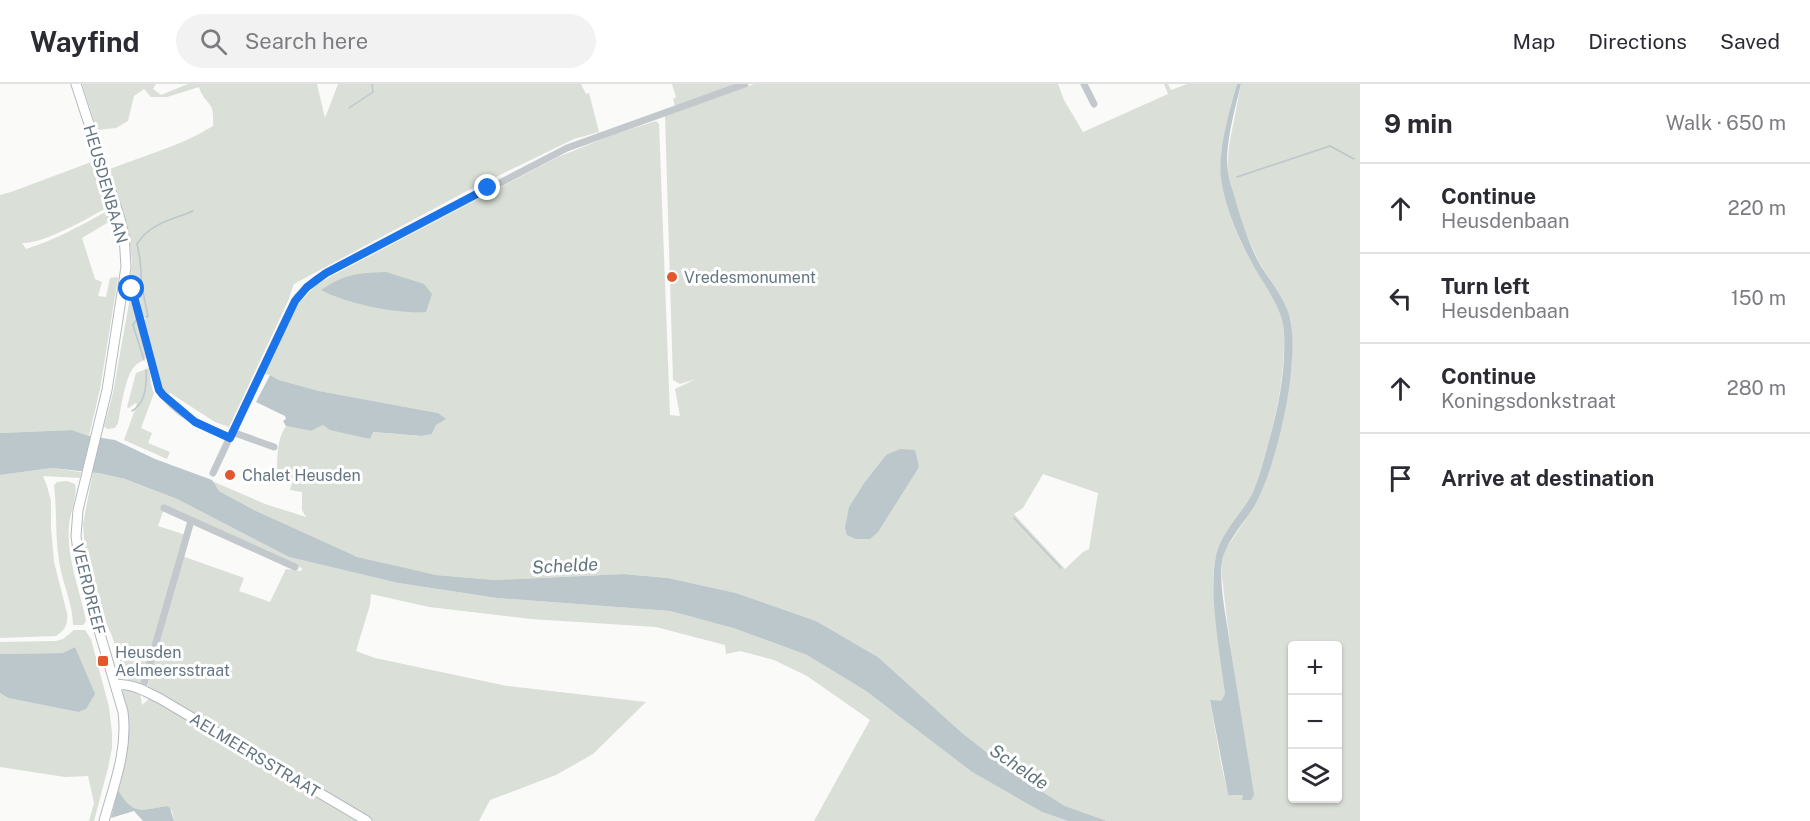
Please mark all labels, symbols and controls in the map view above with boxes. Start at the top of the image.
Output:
search box [176,14,596,68]
text: Wayfind [30,25,140,58]
icon: search [197,25,230,58]
text: Search here [245,28,368,54]
text: Map [1513,29,1555,54]
text: Directions [1588,29,1687,54]
text: Saved [1720,29,1780,54]
text: 9 min [1384,108,1453,139]
text: Walk · 650 m [1666,111,1786,135]
street label: HEUSDENBAAN [79,122,132,246]
route end [474,174,500,200]
text: Continue [1441,183,1536,209]
icon: ahead [1384,192,1417,225]
text: 220 m [1728,196,1786,220]
text: Heusdenbaan [1441,209,1569,233]
place label: Vredesmonument [684,268,816,287]
marker: Vredesmonument [665,270,679,284]
text: Turn left [1441,273,1530,299]
route start [118,275,144,301]
icon: left [1384,282,1417,315]
text: 150 m [1731,286,1786,310]
text: Heusdenbaan [1441,299,1569,323]
text: Continue [1441,363,1536,389]
icon: ahead [1384,372,1417,405]
text: 280 m [1727,376,1786,400]
text: Koningsdonkstraat [1441,389,1616,413]
icon: arrive [1384,462,1417,495]
text: Arrive at destination [1441,465,1654,491]
place label: Chalet Heusden [242,466,361,485]
marker: Chalet Heusden [223,468,237,482]
street label: VEERDREEF [68,542,109,637]
water label: Schelde [531,553,599,578]
map controls [1288,641,1342,803]
button: + [1288,641,1342,695]
place label: Heusden Aelmeersstraat [115,643,230,680]
marker: Heusden Aelmeersstraat [96,654,110,668]
button: − [1288,695,1342,749]
street label: AELMEERSSTRAAT [186,709,323,802]
water label: Schelde [986,739,1053,794]
button: layers [1288,749,1342,803]

